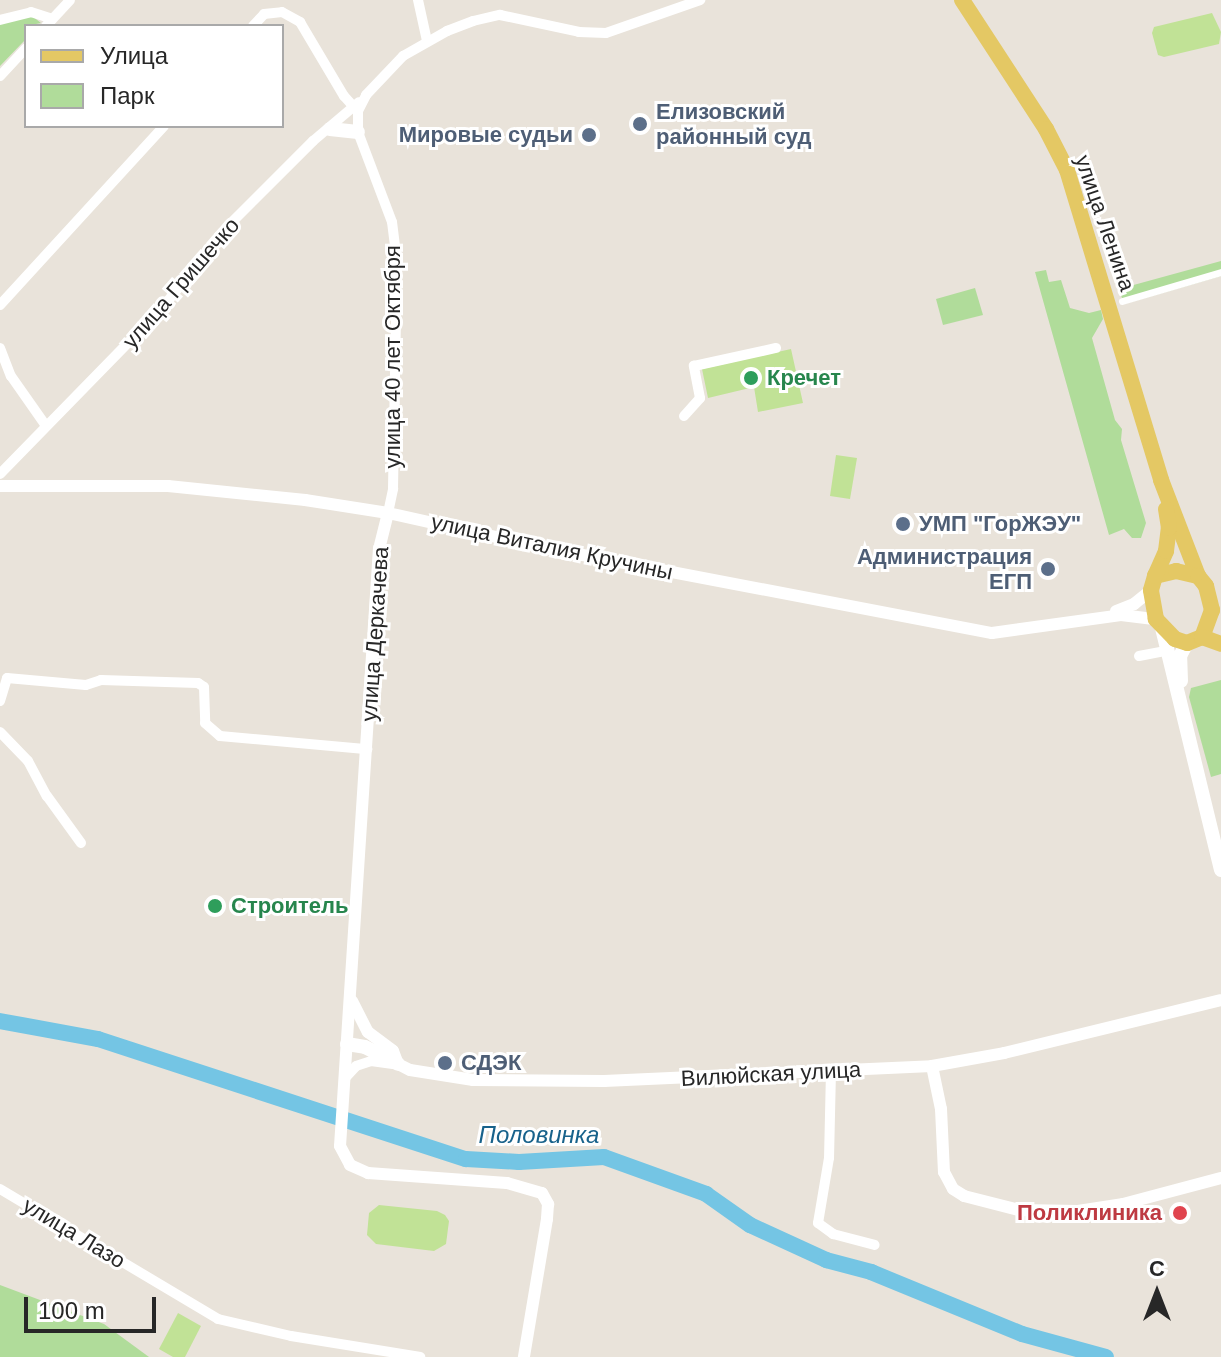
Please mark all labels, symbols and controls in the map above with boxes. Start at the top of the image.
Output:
legend [24,24,284,128]
text: Улица [100,42,168,69]
text: Парк [100,82,154,109]
place label: Елизовский районный суд [656,98,812,150]
marker: Елизовский районный суд [631,115,649,133]
place label: Мировые судьи [399,122,573,148]
marker: Мировые судьи [580,126,598,144]
street label: улица Ленина [1069,152,1141,294]
street label: улица Гришечко [117,212,245,354]
street label: улица 40 лет Октября [380,245,406,469]
place label: Кречет [767,365,841,391]
marker: Кречет [742,369,760,387]
street label: улица Виталия Кручины [429,508,675,586]
place label: УМП "ГорЖЭУ" [919,511,1081,537]
marker: УМП "ГорЖЭУ" [894,515,912,533]
place label: Администрация ЕГП [857,543,1032,594]
street label: улица Деркачева [356,546,394,722]
marker: Администрация ЕГП [1039,560,1057,578]
place label: Строитель [231,893,349,919]
marker: Строитель [206,897,224,915]
place label: СДЭК [461,1050,521,1076]
marker: СДЭК [436,1054,454,1072]
street label: Вилюйская улица [680,1056,862,1092]
water label: Половинка [479,1121,599,1149]
street label: улица Лазо [18,1192,130,1274]
place label: Поликлиника [1017,1200,1162,1226]
marker: Поликлиника [1169,1202,1191,1224]
north arrow [1117,1253,1197,1333]
text: С [1149,1256,1165,1281]
scale bar [28,1281,160,1331]
text: 100 m [38,1297,105,1324]

